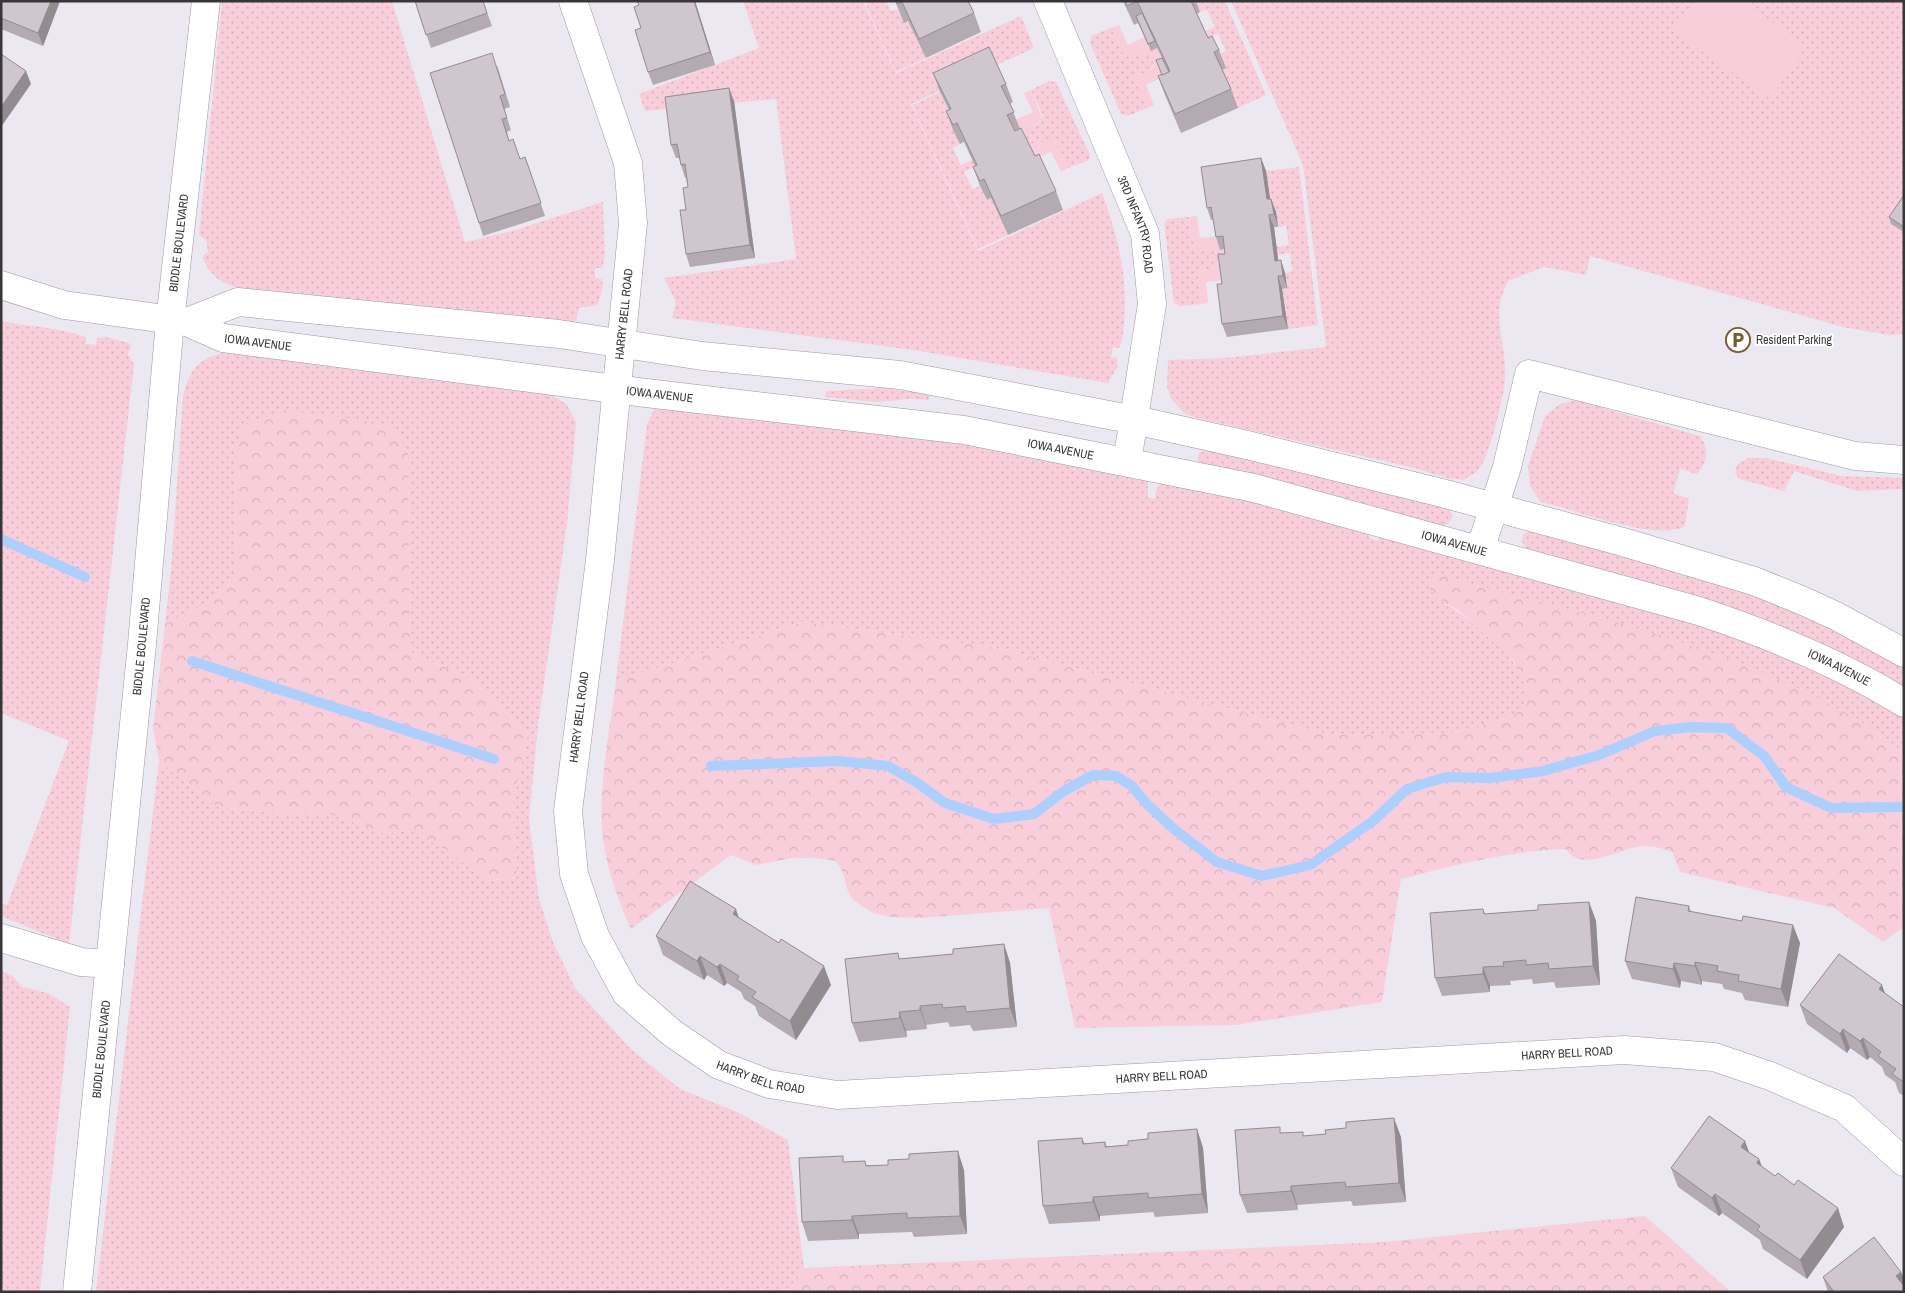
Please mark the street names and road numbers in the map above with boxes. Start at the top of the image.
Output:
street label: 3RD INFANTRY ROAD [1114,173,1157,274]
street label: BIDDLE BOULEVARD [165,193,192,293]
street label: HARRY BELL ROAD [611,268,637,360]
street label: IOWA AVENUE [224,330,292,355]
street label: IOWA AVENUE [625,382,694,406]
street label: IOWA AVENUE [1026,435,1095,464]
street label: IOWA AVENUE [1420,527,1489,560]
street label: BIDDLE BOULEVARD [129,597,154,696]
street label: IOWA AVENUE [1805,646,1873,690]
street label: HARRY BELL ROAD [565,671,593,763]
street label: BIDDLE BOULEVARD [88,999,114,1099]
street label: HARRY BELL ROAD [1521,1043,1613,1064]
street label: HARRY BELL ROAD [714,1057,806,1098]
street label: HARRY BELL ROAD [1115,1066,1208,1087]

